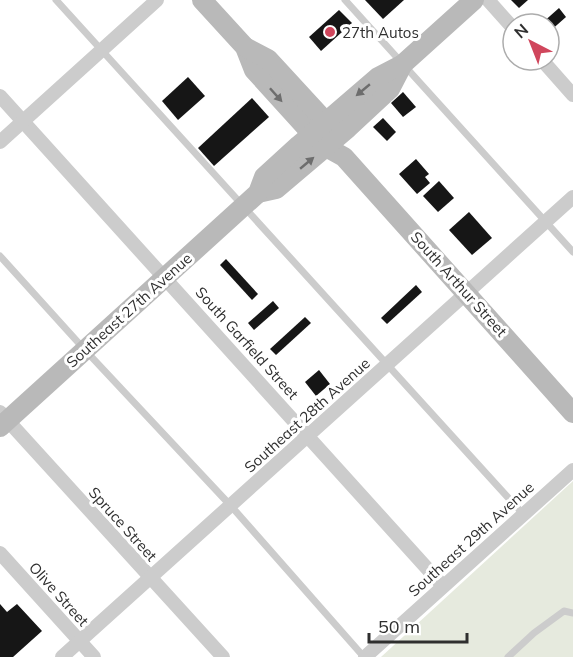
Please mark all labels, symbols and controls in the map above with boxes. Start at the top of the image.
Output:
north arrow [501,12,561,72]
text: N [510,19,532,42]
place label: 27th Autos [342,23,419,42]
marker: 27th Autos [323,25,337,39]
one-way arrow [355,84,370,96]
one-way arrow [269,87,282,102]
one-way arrow [299,157,315,170]
street label: South Arthur Street [407,228,511,340]
street label: Southeast 27th Avenue [62,249,196,371]
street label: South Garfield Street [191,283,303,403]
street label: Southeast 28th Avenue [240,354,374,476]
street label: Southeast 29th Avenue [404,478,538,600]
street label: Spruce Street [85,483,161,565]
street label: Olive Street [25,558,93,630]
scale bar [369,606,466,644]
text: 50 m [378,615,420,638]

